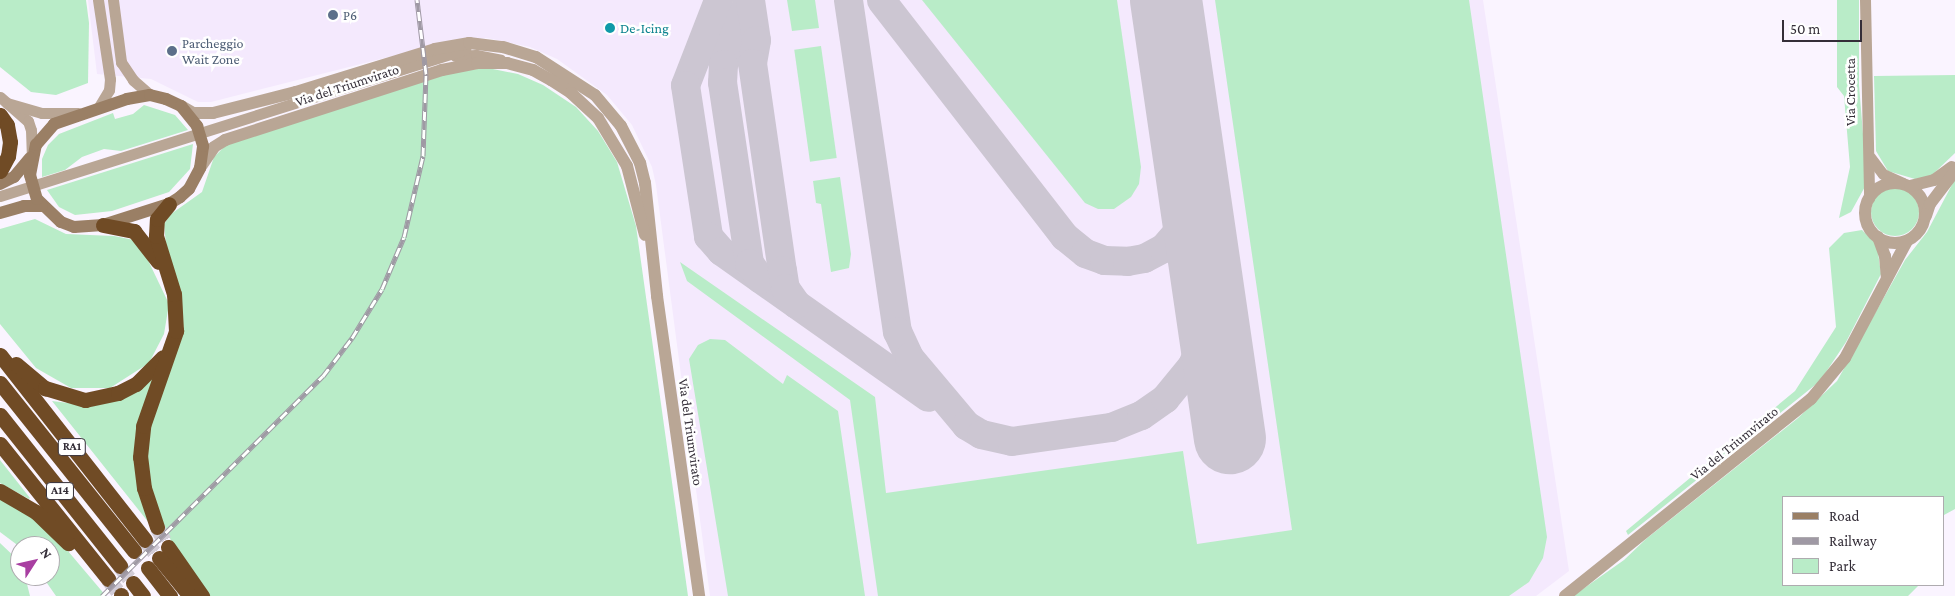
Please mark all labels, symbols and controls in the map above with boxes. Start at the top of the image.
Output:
place label: P6 [343,7,357,23]
marker: P6 [327,9,339,21]
scale bar [1785,10,1865,42]
place label: De-Icing [620,20,669,36]
text: 50 m [1790,21,1820,37]
marker: De-Icing [604,22,616,34]
place label: Parcheggio Wait Zone [182,35,244,68]
marker: Parcheggio Wait Zone [166,45,178,57]
street label: Via Crocetta [1842,58,1858,126]
street label: Via del Triumvirato [293,60,401,110]
street label: Via del Triumvirato [675,377,707,487]
street label: Via del Triumvirato [1687,402,1781,484]
road number: RA1 [57,438,87,457]
road number: A14 [45,482,75,501]
legend [1782,496,1945,586]
text: Road [1829,508,1859,524]
text: Railway [1829,533,1877,549]
north arrow [10,536,60,586]
text: N [37,544,56,561]
text: Park [1829,558,1856,574]

